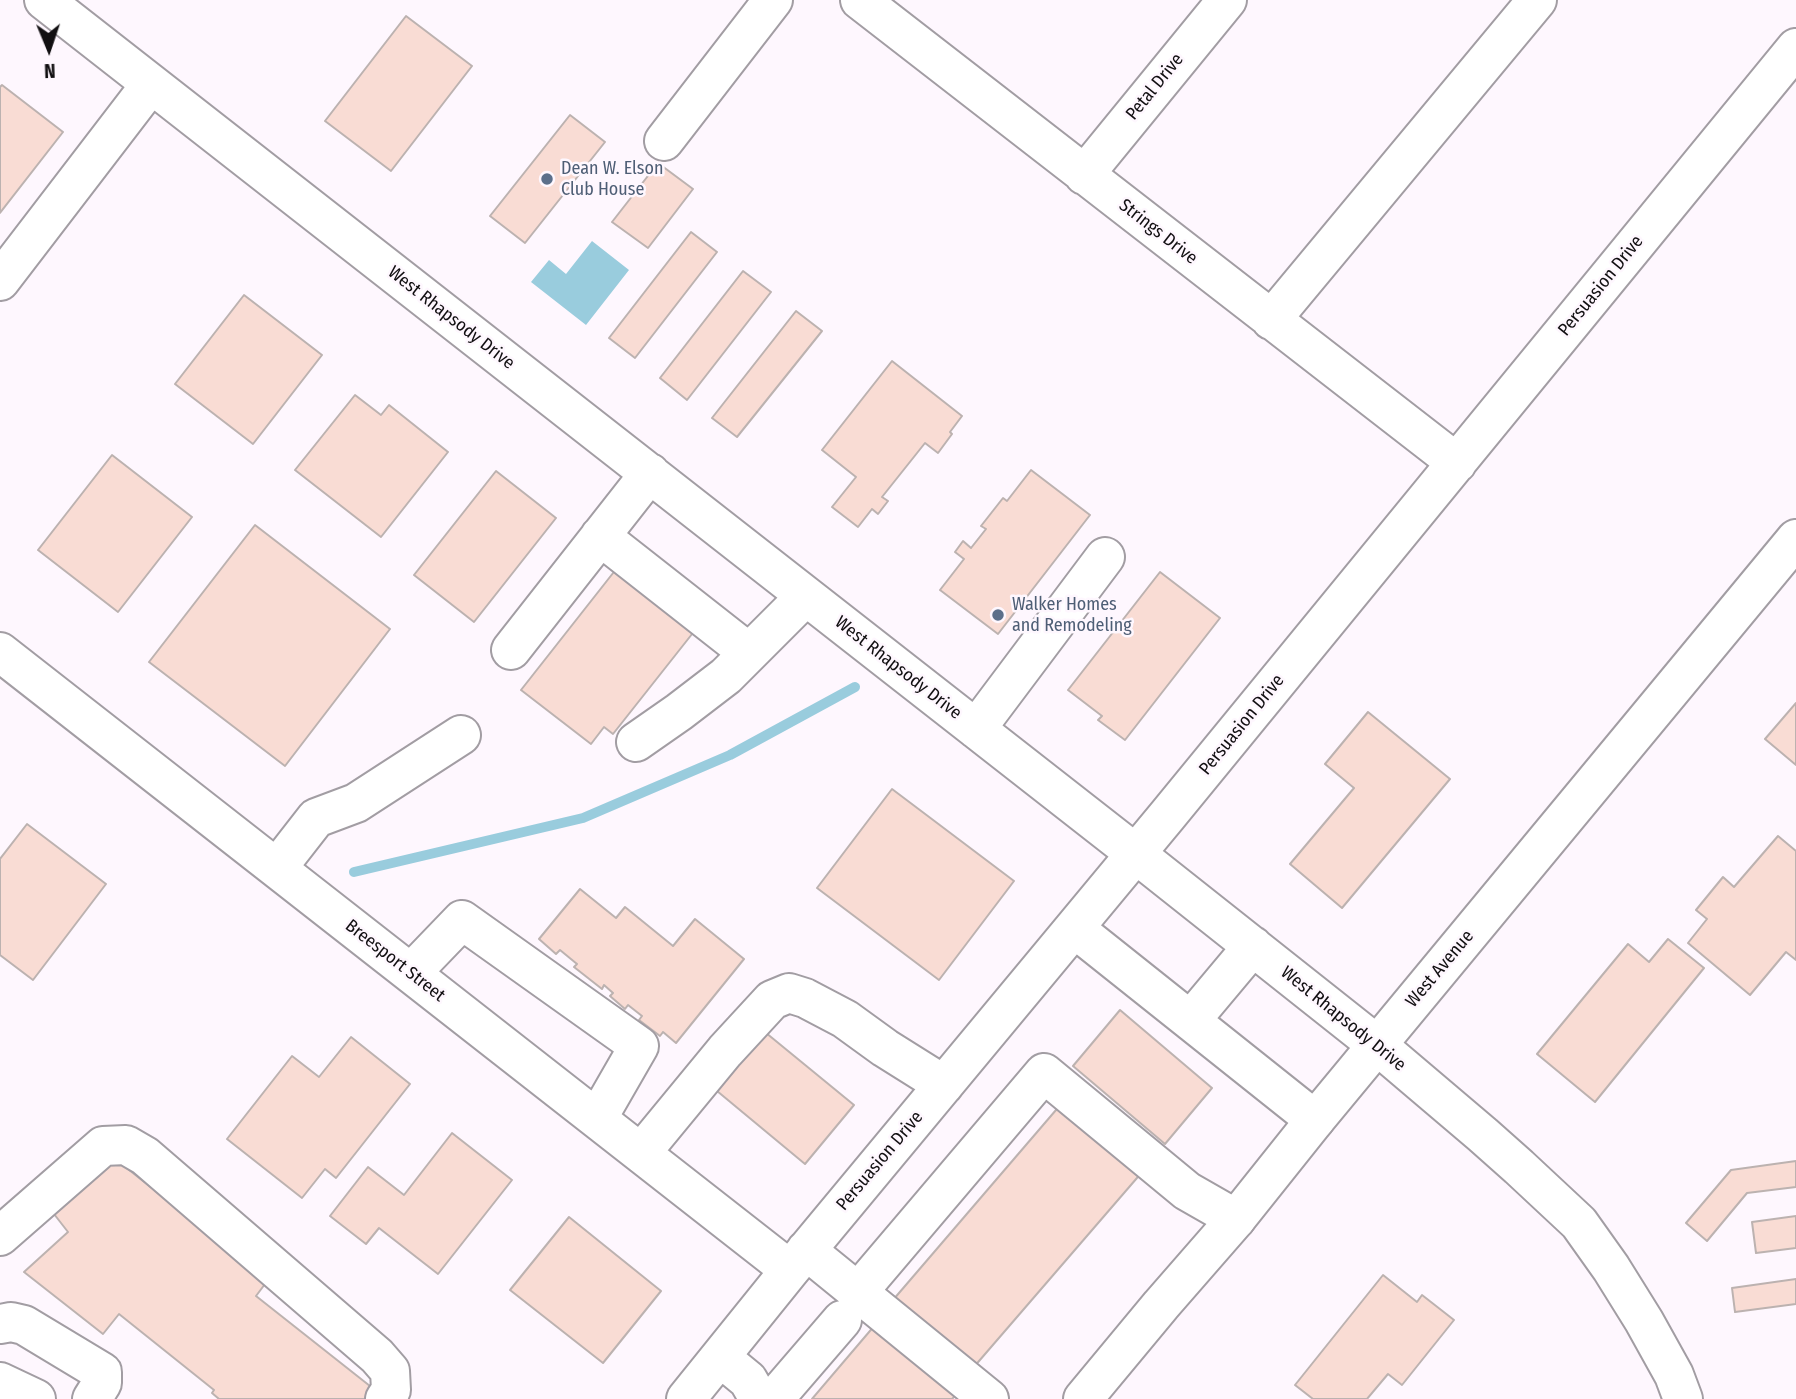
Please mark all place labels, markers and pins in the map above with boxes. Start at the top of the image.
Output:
place label: Dean W. Elson Club House [561,158,663,200]
marker: Dean W. Elson Club House [539,171,555,187]
place label: Walker Homes and Remodeling [1012,594,1132,636]
marker: Walker Homes and Remodeling [990,607,1006,623]

